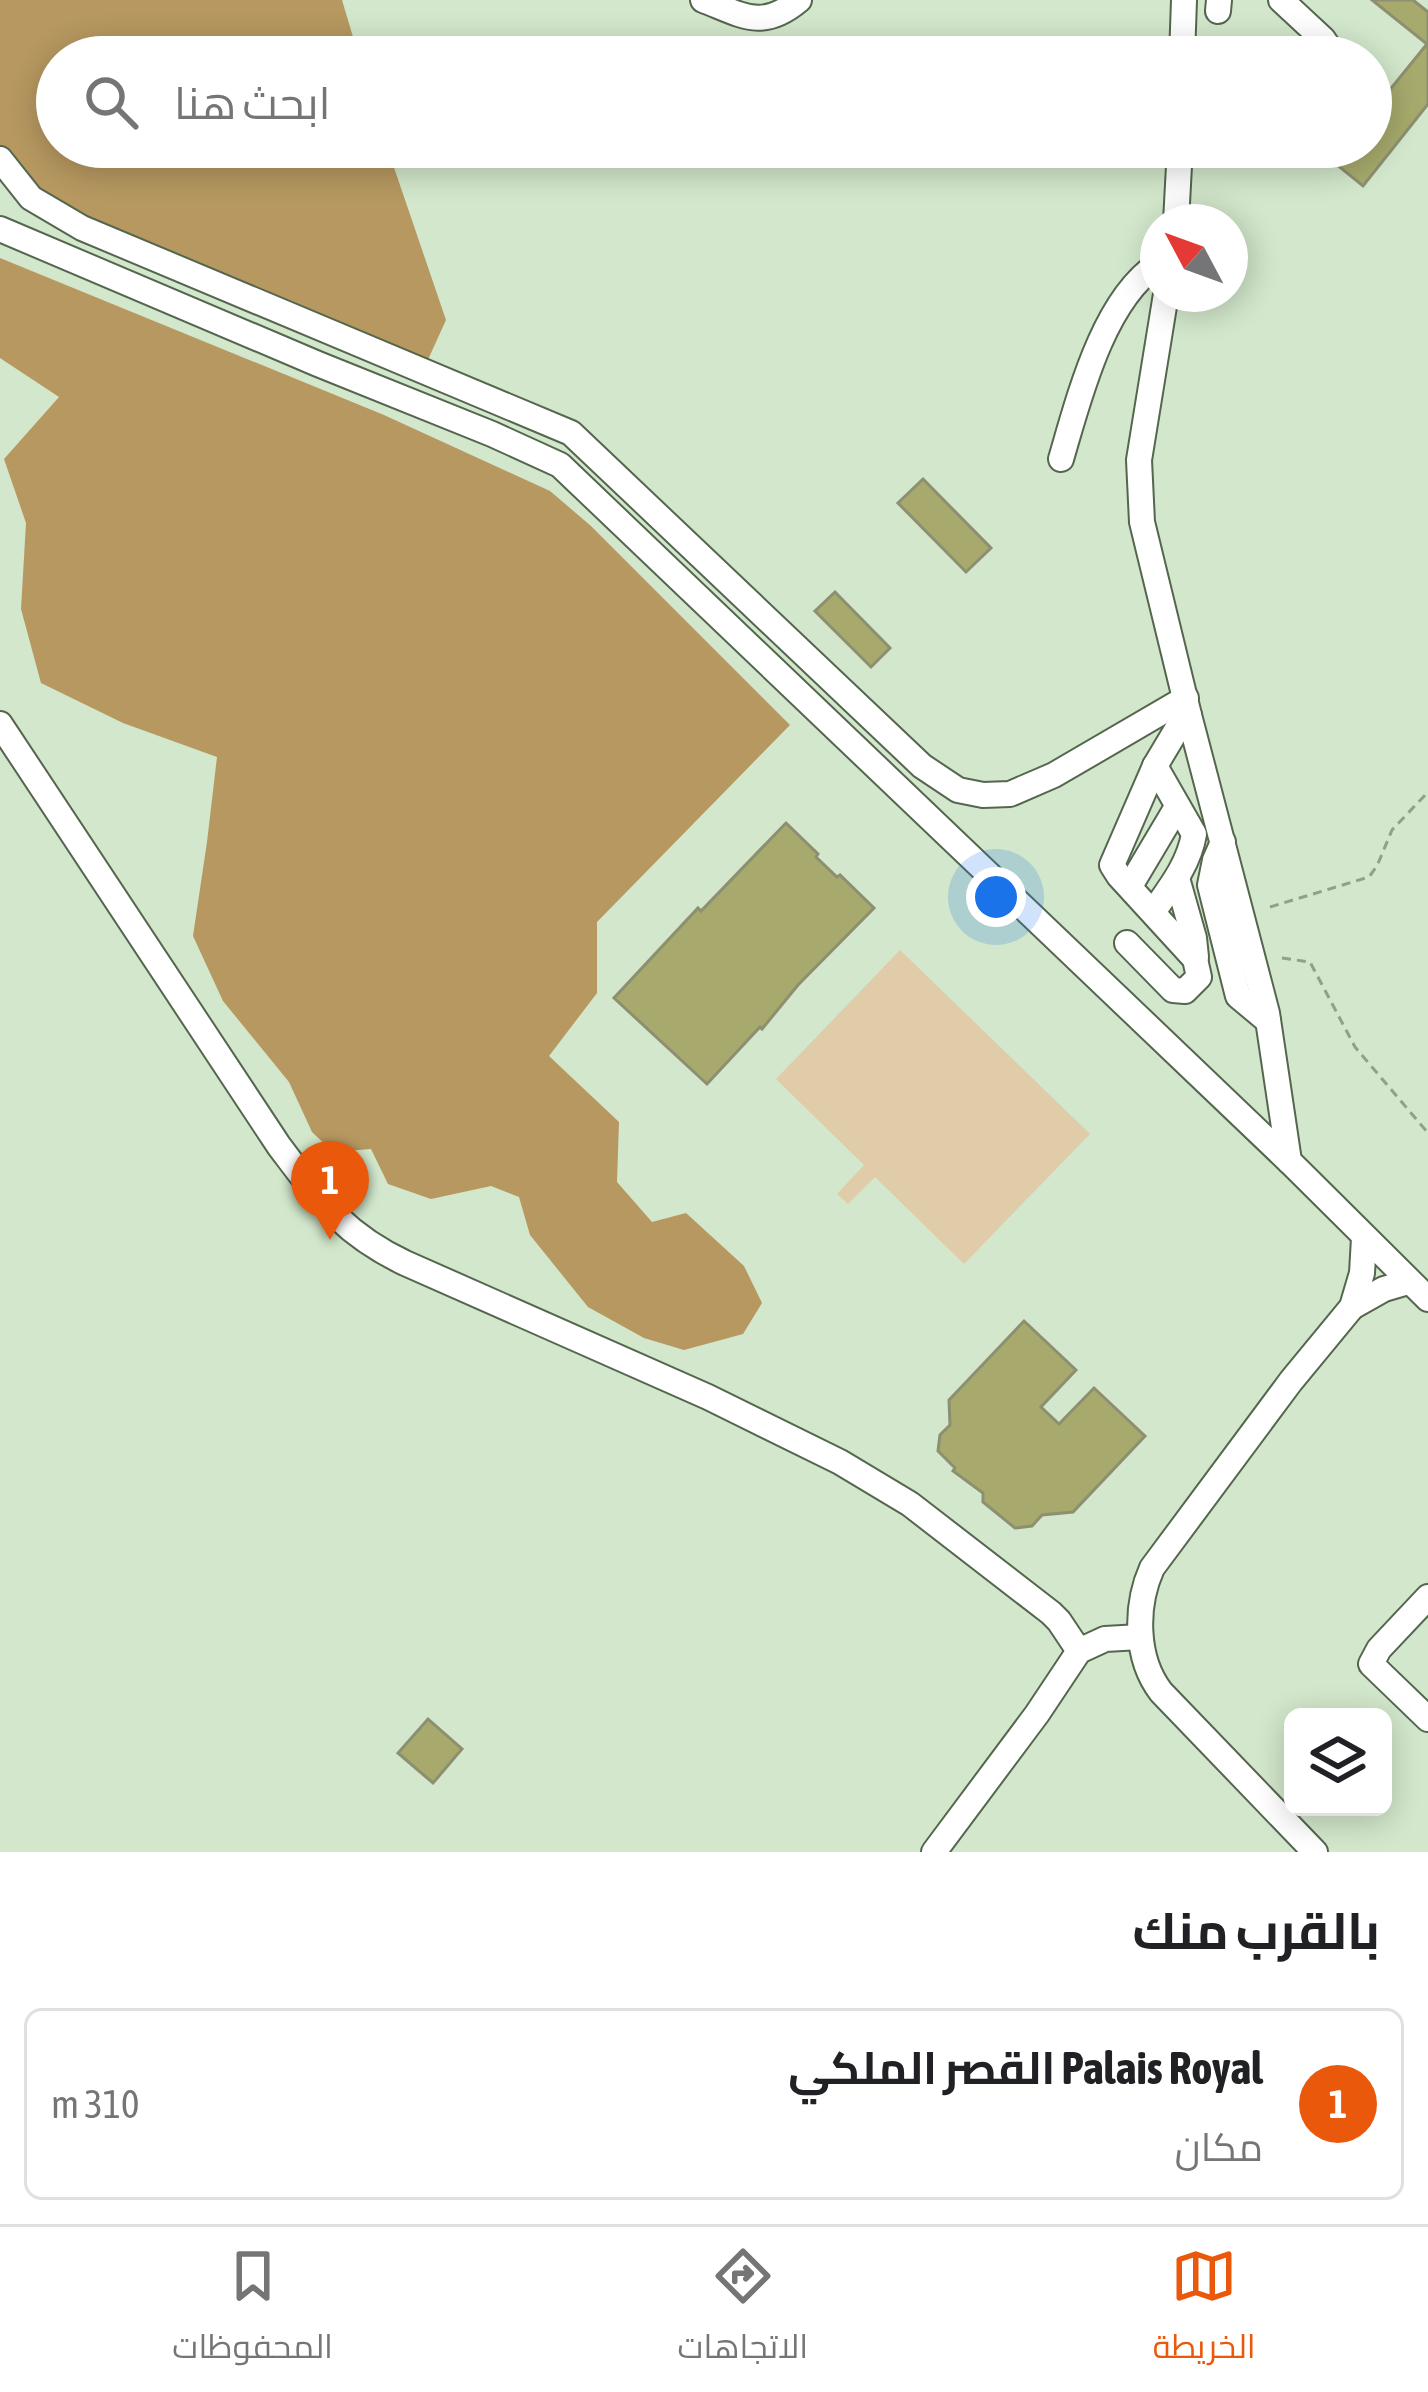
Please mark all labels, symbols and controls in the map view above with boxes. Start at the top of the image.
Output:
search box [36,36,1392,168]
icon: search [78,69,144,135]
text: ابحث هنا [174,77,331,129]
north arrow [1140,204,1248,312]
your location [966,867,1026,927]
pin: 1 [291,1141,369,1240]
map controls [1284,1708,1392,1816]
button: layers [1284,1708,1392,1816]
text: بالقرب منك [1132,1901,1380,1960]
text: Palais Royal القصر الملكي [788,2042,1263,2094]
text: 310 m [51,2082,139,2126]
text: 1 [1329,2082,1347,2126]
text: مكان [1175,2125,1263,2169]
tab: المحفوظات [172,2243,333,2377]
tab: الاتجاهات [678,2243,808,2377]
tab: الخريطة [1153,2243,1256,2377]

